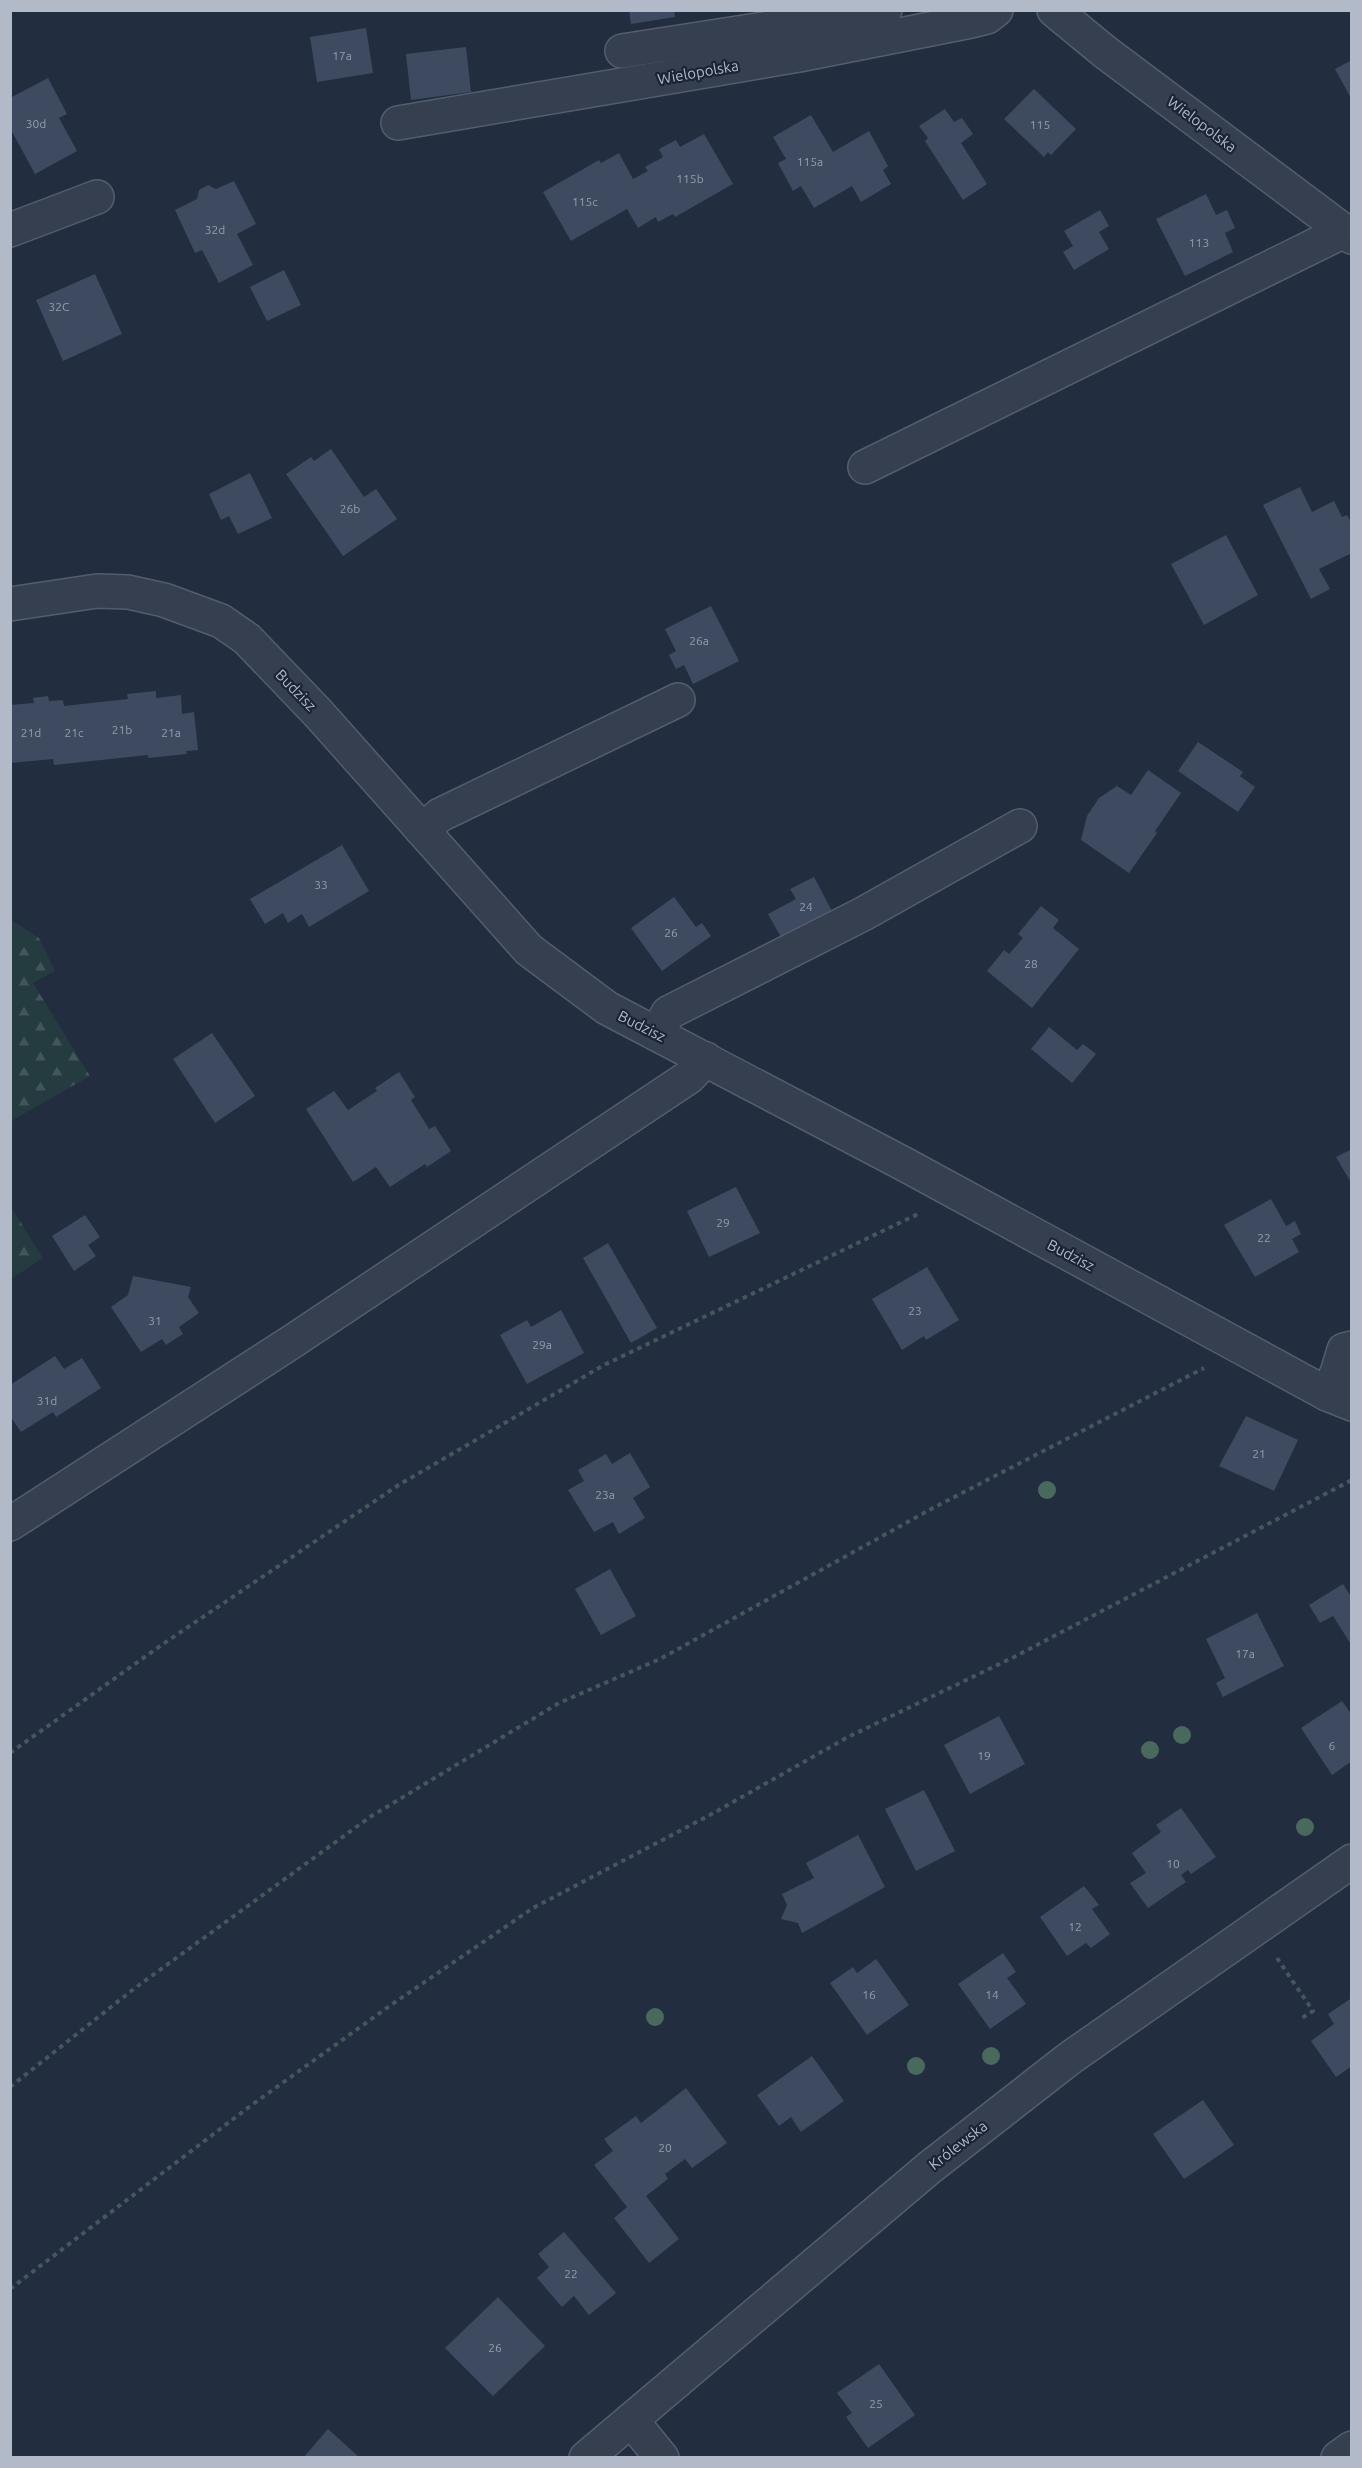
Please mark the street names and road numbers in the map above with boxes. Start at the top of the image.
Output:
street label: Wielopolska [656,57,740,87]
street label: Wielopolska [1164,93,1240,155]
street label: Budzisz [272,666,320,714]
street label: Budzisz [616,1007,669,1045]
street label: Budzisz [1045,1236,1098,1274]
street label: Królewska [925,2117,991,2173]

